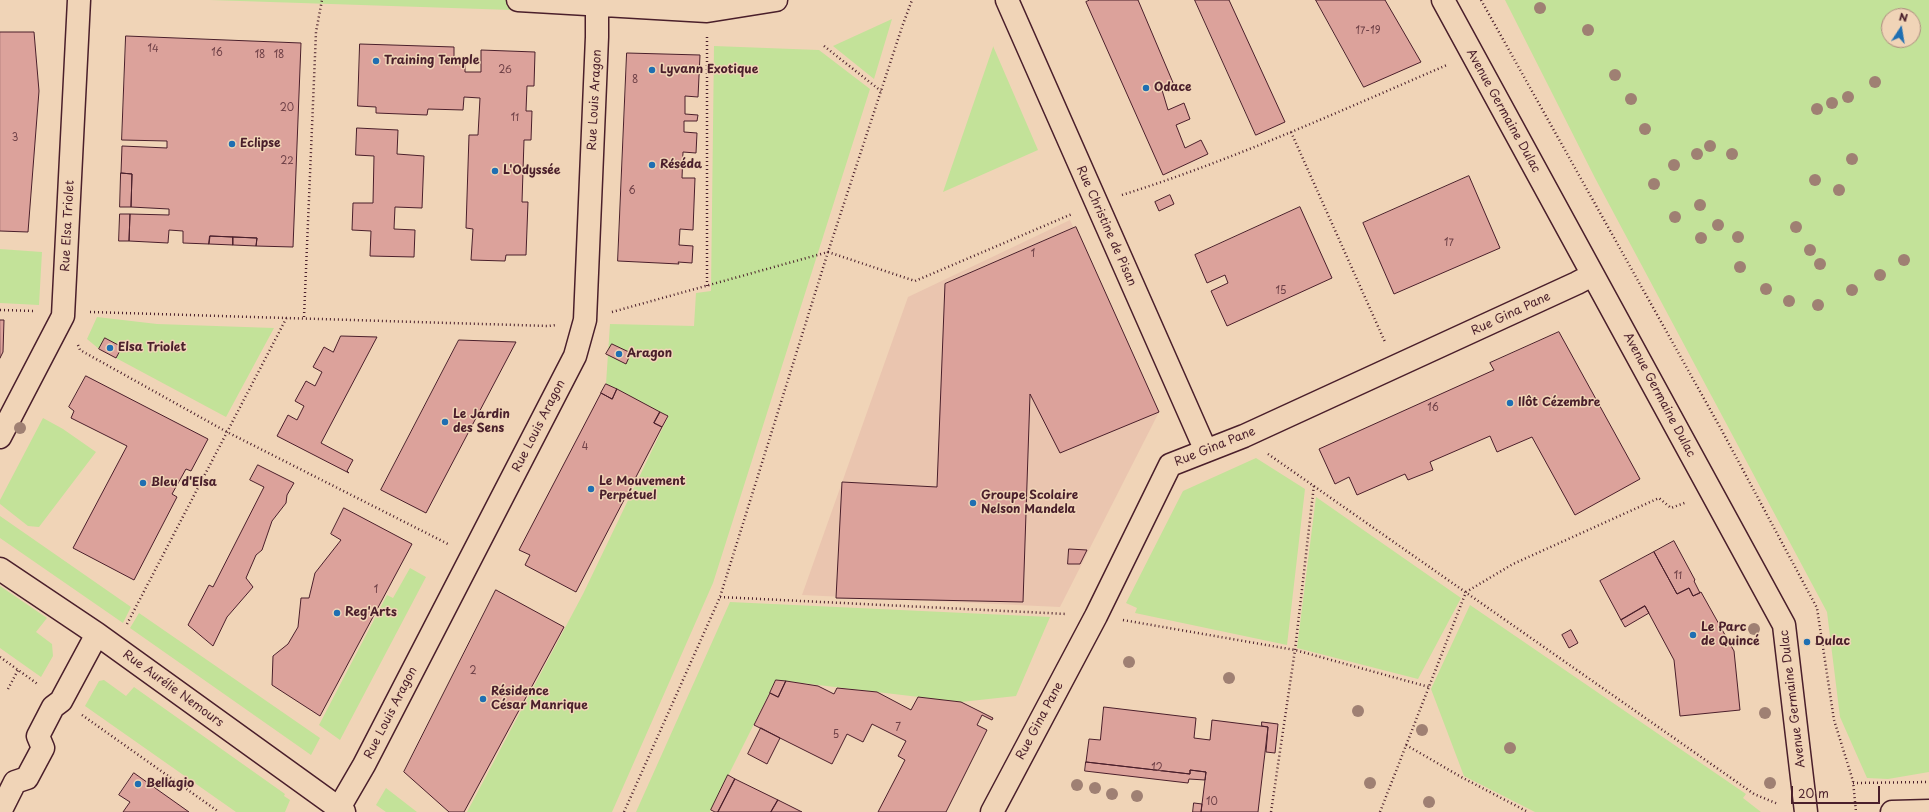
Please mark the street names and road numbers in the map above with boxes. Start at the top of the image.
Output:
street label: Avenue Germaine Dulac [1463,47,1543,175]
street label: Rue Louis Aragon [585,49,605,151]
street label: Rue Christine de Pisan [1073,164,1139,288]
street label: Rue Elsa Triolet [58,180,78,272]
street label: Rue Gina Pane [1469,289,1553,339]
street label: Avenue Germaine Dulac [1620,330,1698,460]
street label: Rue Louis Aragon [510,378,568,474]
street label: Rue Gina Pane [1172,424,1258,470]
street label: Avenue Germaine Dulac [1777,629,1809,769]
street label: Rue Aurélie Nemours [120,648,226,730]
street label: Rue Louis Aragon [362,665,420,761]
street label: Rue Gina Pane [1013,680,1067,762]

